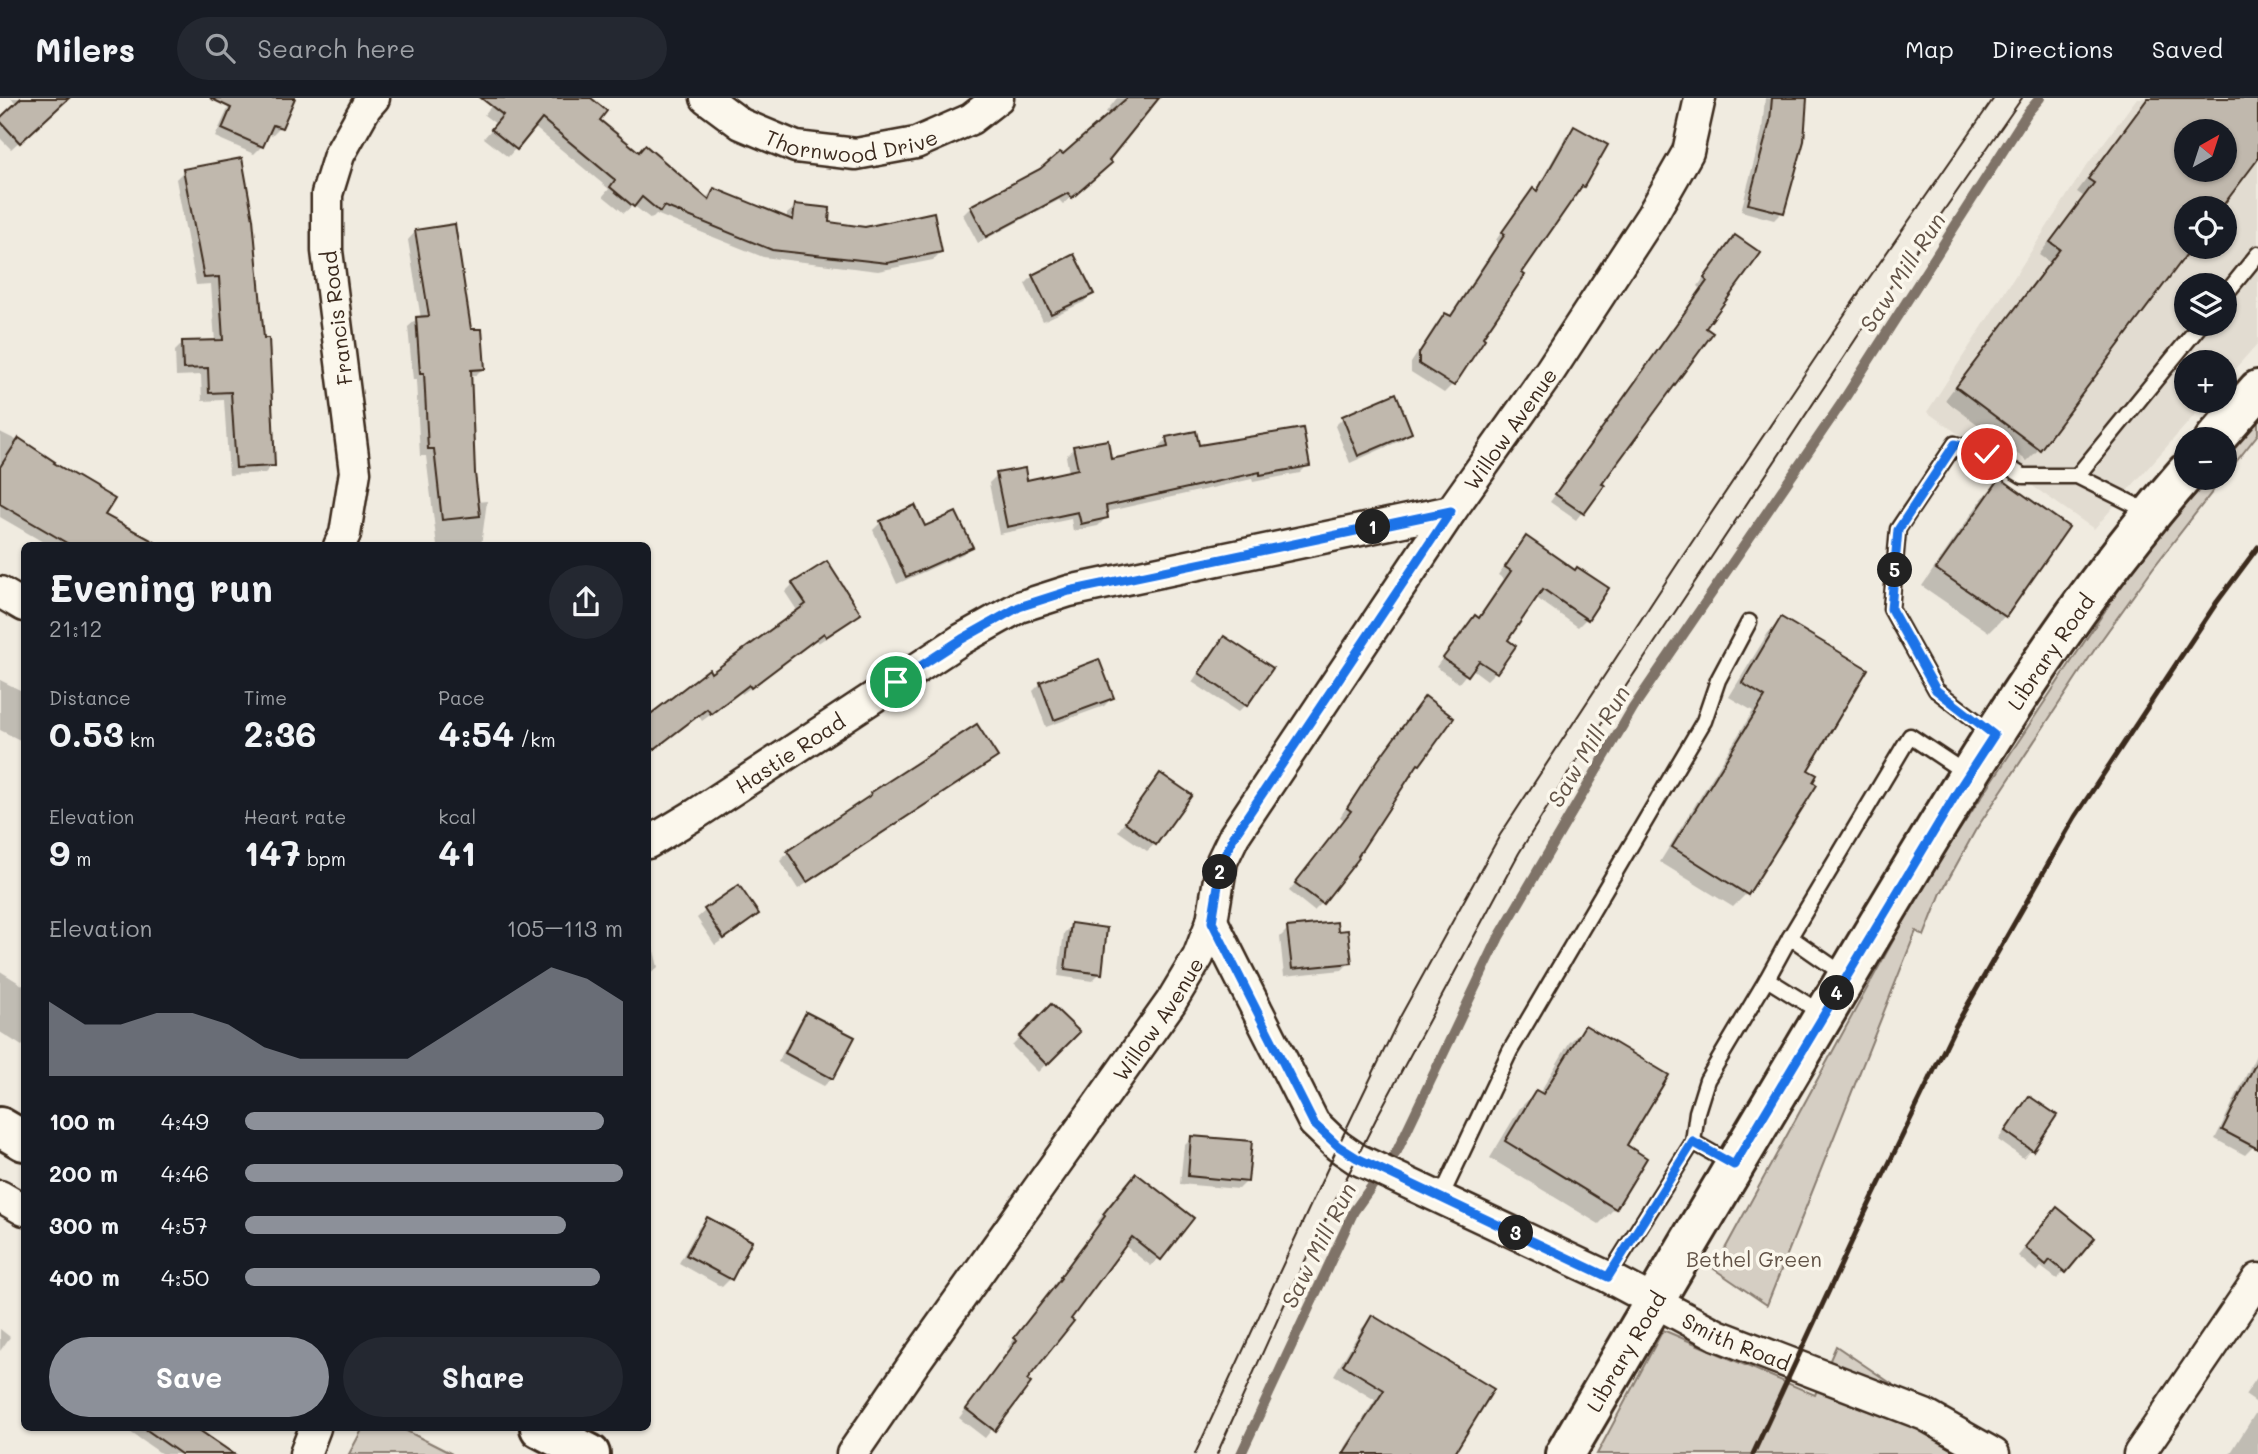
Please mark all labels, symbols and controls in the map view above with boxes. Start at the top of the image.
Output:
search box [177,17,667,80]
text: Milers [35,27,135,70]
icon: search [201,29,239,67]
text: Search here [257,31,415,65]
text: Map [1905,33,1954,64]
text: Directions [1992,33,2114,64]
text: Saved [2152,33,2223,64]
street label: Thornwood Drive [765,117,939,143]
north arrow [2174,119,2236,182]
map controls [2174,119,2237,490]
text: Thornwood Drive [762,122,941,168]
button: locate [2174,196,2237,259]
water label: Saw Mill Run [1852,206,1952,338]
street label: Francis Road [314,249,358,387]
button: layers [2174,273,2237,336]
button: + [2174,350,2237,413]
street label: Willow Avenue [1457,362,1562,495]
pin [1957,424,2017,484]
button: − [2174,427,2237,490]
icon: check [1968,435,2006,473]
pin: 1 [1356,510,1390,544]
text: 1 [1368,514,1377,539]
pin: 5 [1878,552,1912,588]
text: 5 [1889,557,1900,582]
text: Evening run [49,562,273,612]
button: share [549,565,623,639]
street label: Library Road [2000,588,2099,714]
text: 21:12 [49,613,102,643]
pin [866,652,926,712]
icon: arrive [877,663,915,701]
water label: Saw Mill Run [1540,680,1636,812]
text: Distance [49,685,131,710]
text: Time [244,685,287,710]
text: Pace [438,685,485,710]
street label: Hastie Road [729,707,850,798]
text: 0.53 [49,710,124,756]
text: 2:36 [244,710,317,756]
text: 4:54 [438,710,514,756]
text: km [124,727,155,752]
text: /km [514,727,556,752]
text: Elevation [49,804,134,829]
text: Heart rate [244,804,346,829]
text: kcal [438,804,476,829]
text: 9 [49,829,70,875]
text: 147 [244,829,301,875]
text: 41 [438,829,476,875]
text: m [70,846,91,871]
text: bpm [301,846,346,871]
pin: 2 [1202,854,1238,890]
text: 2 [1214,859,1225,884]
text: Elevation [49,913,152,943]
text: 105–113 m [507,913,623,943]
street label: Willow Avenue [1106,952,1209,1086]
pin: 4 [1820,976,1854,1010]
text: 4 [1830,980,1843,1005]
text: 100 m [49,1106,115,1136]
text: 4:49 [161,1106,209,1136]
text: 200 m [49,1158,118,1188]
text: 4:46 [161,1158,209,1188]
water label: Saw Mill Run [1274,1177,1362,1313]
text: 300 m [49,1210,119,1240]
text: 4:57 [161,1210,208,1240]
pin: 3 [1498,1216,1534,1250]
text: 3 [1510,1220,1521,1245]
park label: Bethel Green [1686,1245,1822,1272]
text: 400 m [49,1262,120,1292]
text: 4:50 [161,1262,209,1292]
street label: Library Road [1579,1286,1671,1416]
street label: Smith Road [1678,1306,1795,1376]
button: Save [49,1337,329,1417]
button: Share [343,1337,623,1417]

